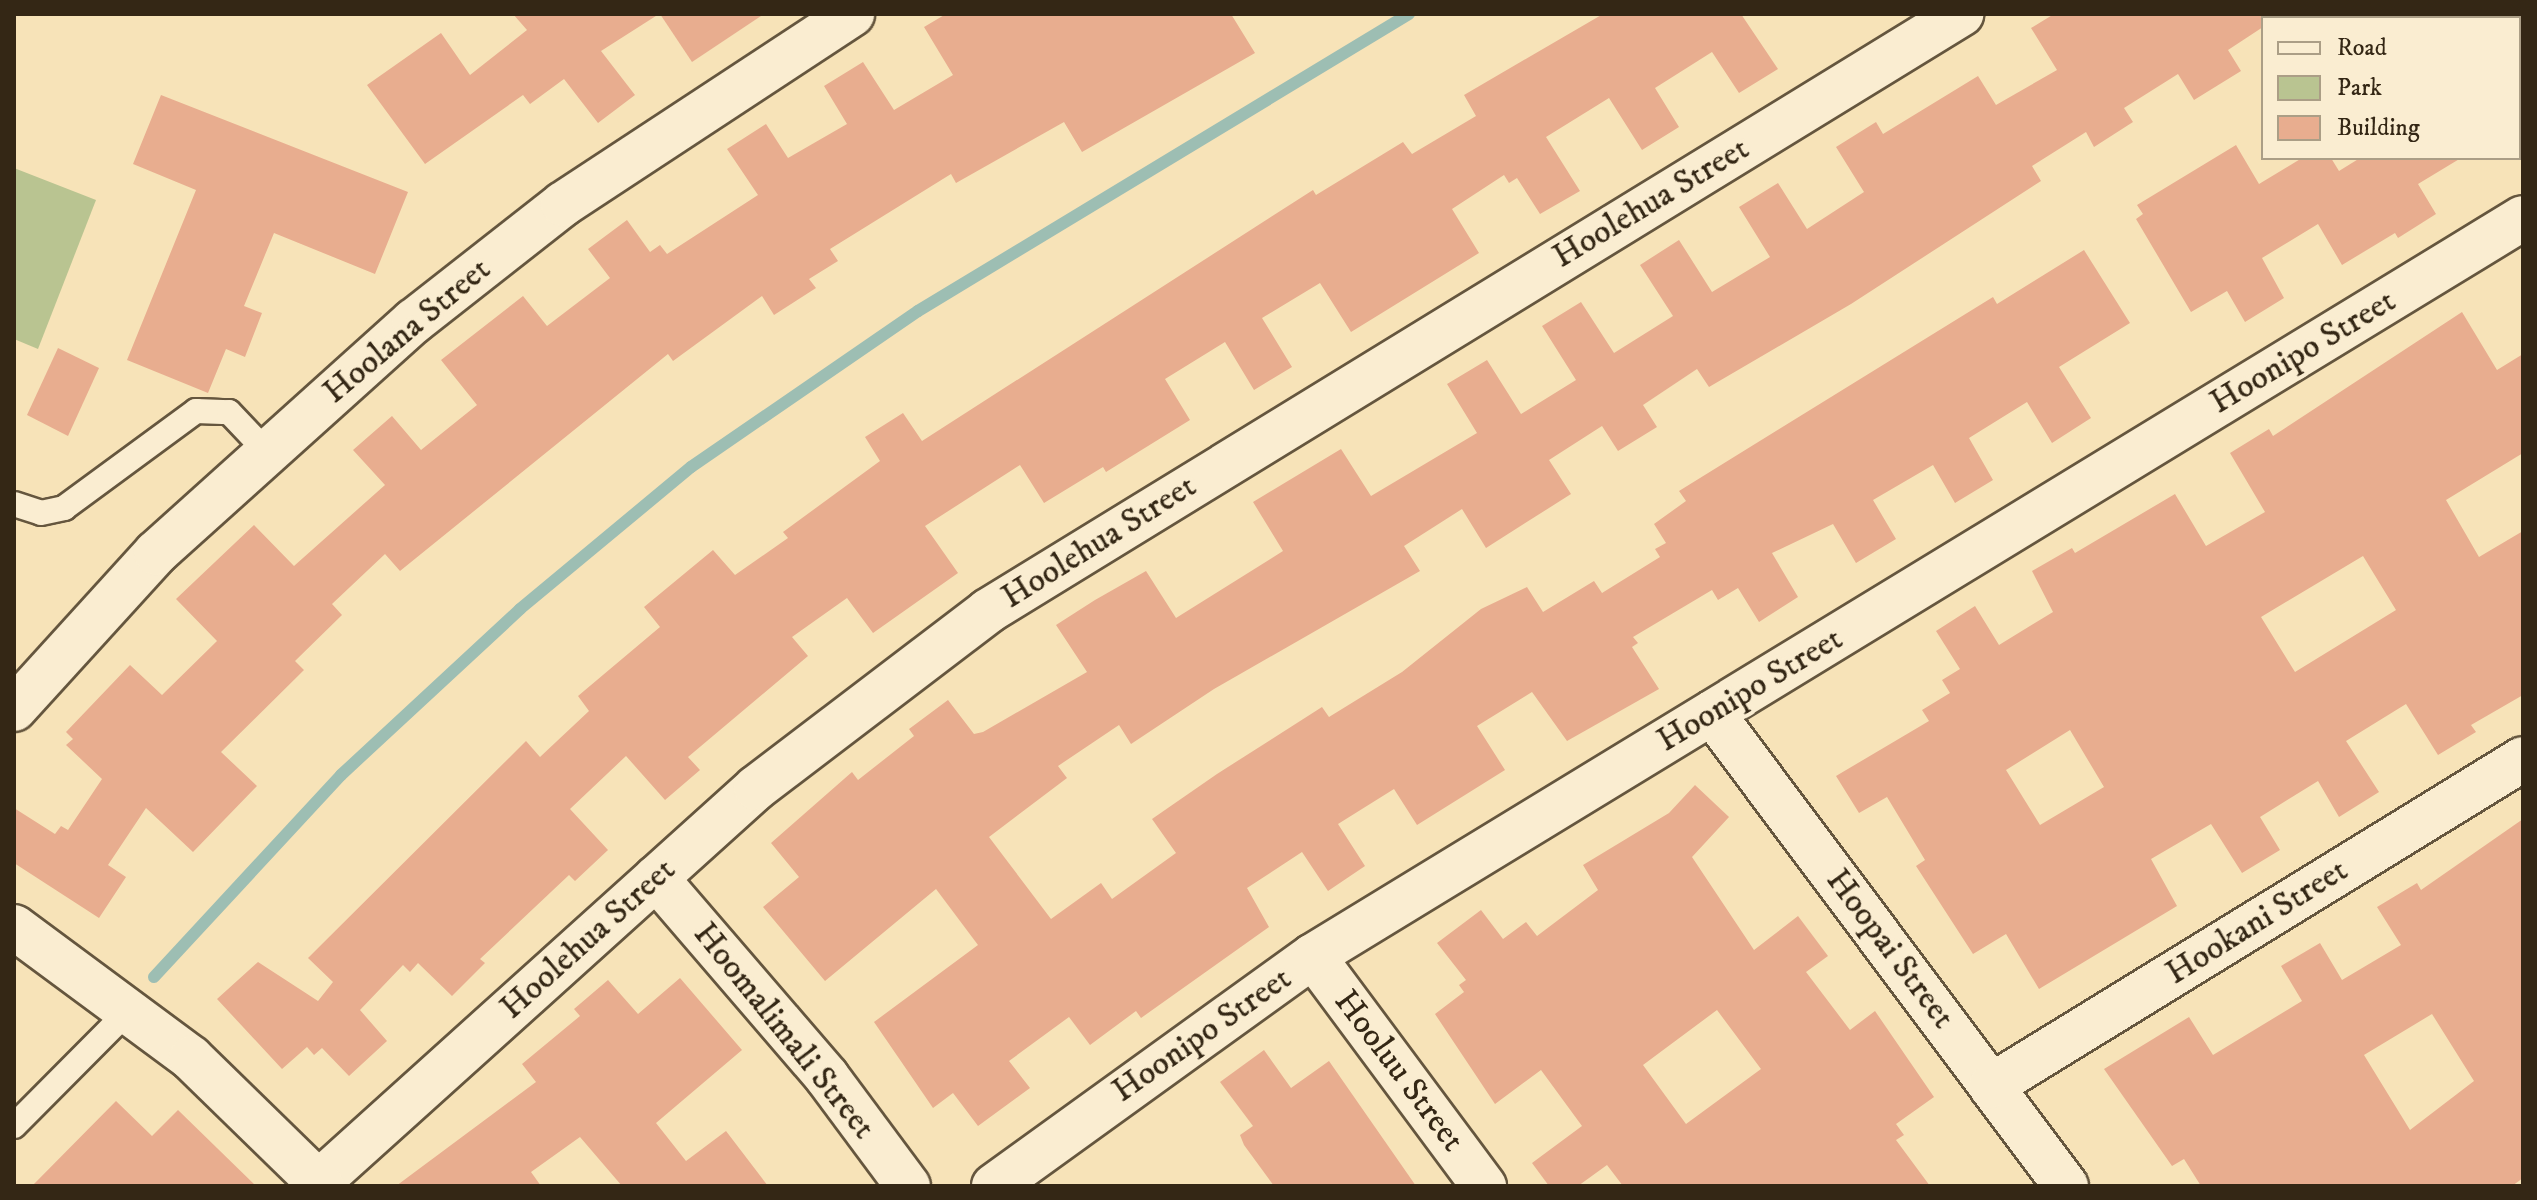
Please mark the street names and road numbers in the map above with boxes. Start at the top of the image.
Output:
street label: Hoolehua Street [1546,129,1756,277]
street label: Hoolana Street [315,249,499,413]
street label: Hoonipo Street [2203,281,2403,423]
street label: Hoolehua Street [994,466,1204,618]
street label: Hoonipo Street [1650,619,1850,761]
street label: Hoolehua Street [492,850,684,1028]
street label: Hookani Street [2159,850,2355,994]
street label: Hoopai Street [1817,861,1963,1037]
street label: Hoomalimali Street [684,915,884,1147]
street label: Hoonipo Street [1105,958,1299,1112]
street label: Hooluu Street [1325,982,1473,1160]

